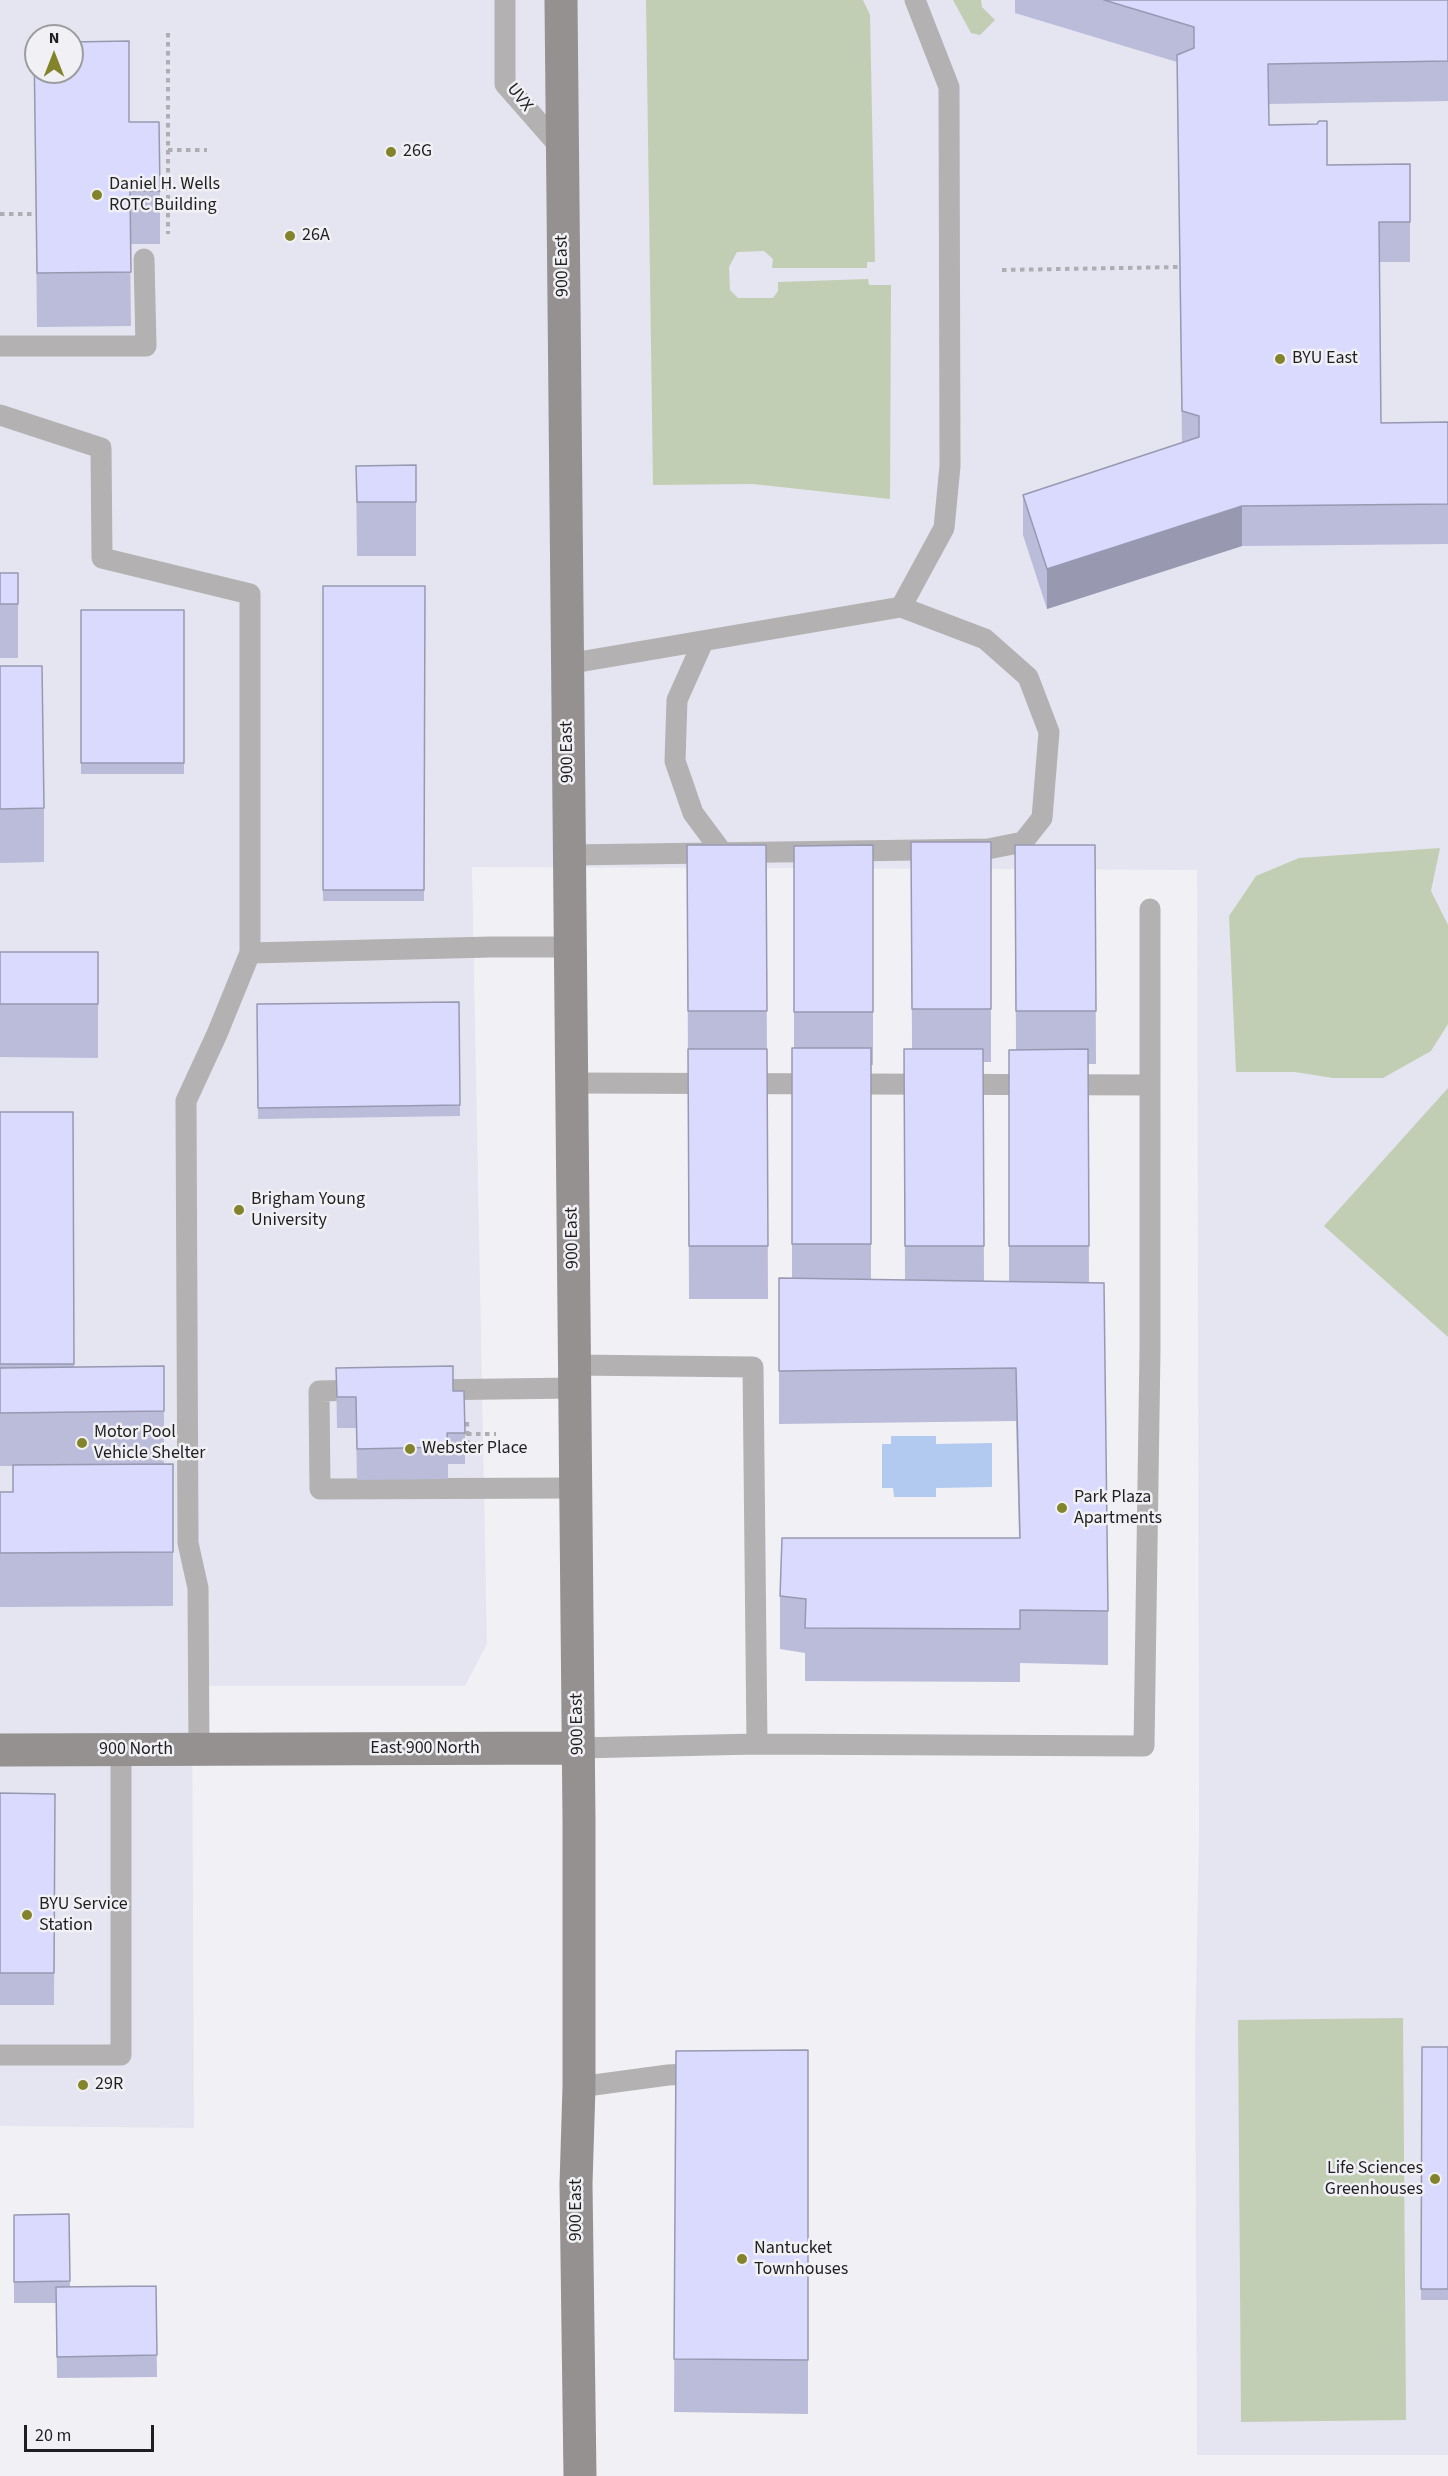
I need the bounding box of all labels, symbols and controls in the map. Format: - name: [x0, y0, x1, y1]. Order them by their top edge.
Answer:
- north arrow: [24, 24, 84, 84]
- text: N: [49, 27, 59, 49]
- street label: UVX: [501, 80, 537, 116]
- place label: 26G: [403, 141, 432, 163]
- marker: 26G: [384, 145, 398, 159]
- place label: Daniel H. Wells ROTC Building: [109, 174, 220, 216]
- marker: Daniel H. Wells ROTC Building: [90, 188, 104, 202]
- place label: 26A: [302, 225, 330, 247]
- marker: 26A: [283, 229, 297, 243]
- street label: 900 East: [552, 235, 574, 297]
- place label: BYU East: [1292, 348, 1358, 370]
- marker: BYU East: [1273, 352, 1287, 366]
- street label: 900 East: [557, 721, 579, 783]
- place label: Brigham Young University: [251, 1189, 365, 1232]
- marker: Brigham Young University: [232, 1203, 246, 1217]
- street label: 900 East: [562, 1207, 584, 1269]
- place label: Motor Pool Vehicle Shelter: [94, 1422, 205, 1464]
- marker: Motor Pool Vehicle Shelter: [75, 1436, 89, 1450]
- place label: Webster Place: [422, 1438, 527, 1460]
- marker: Webster Place: [403, 1442, 417, 1456]
- place label: Park Plaza Apartments: [1074, 1487, 1162, 1530]
- marker: Park Plaza Apartments: [1055, 1501, 1069, 1515]
- street label: 900 East: [567, 1693, 589, 1755]
- street label: East 900 North: [370, 1738, 480, 1760]
- street label: 900 North: [99, 1739, 173, 1761]
- place label: BYU Service Station: [39, 1894, 128, 1936]
- marker: BYU Service Station: [20, 1908, 34, 1922]
- place label: 29R: [95, 2074, 123, 2096]
- marker: 29R: [76, 2078, 90, 2092]
- place label: Life Sciences Greenhouses: [1325, 2158, 1423, 2200]
- marker: Life Sciences Greenhouses: [1428, 2172, 1442, 2186]
- street label: 900 East: [566, 2179, 588, 2241]
- place label: Nantucket Townhouses: [754, 2238, 848, 2280]
- marker: Nantucket Townhouses: [735, 2252, 749, 2266]
- scale bar: [27, 2413, 158, 2451]
- text: 20 m: [35, 2423, 71, 2448]

